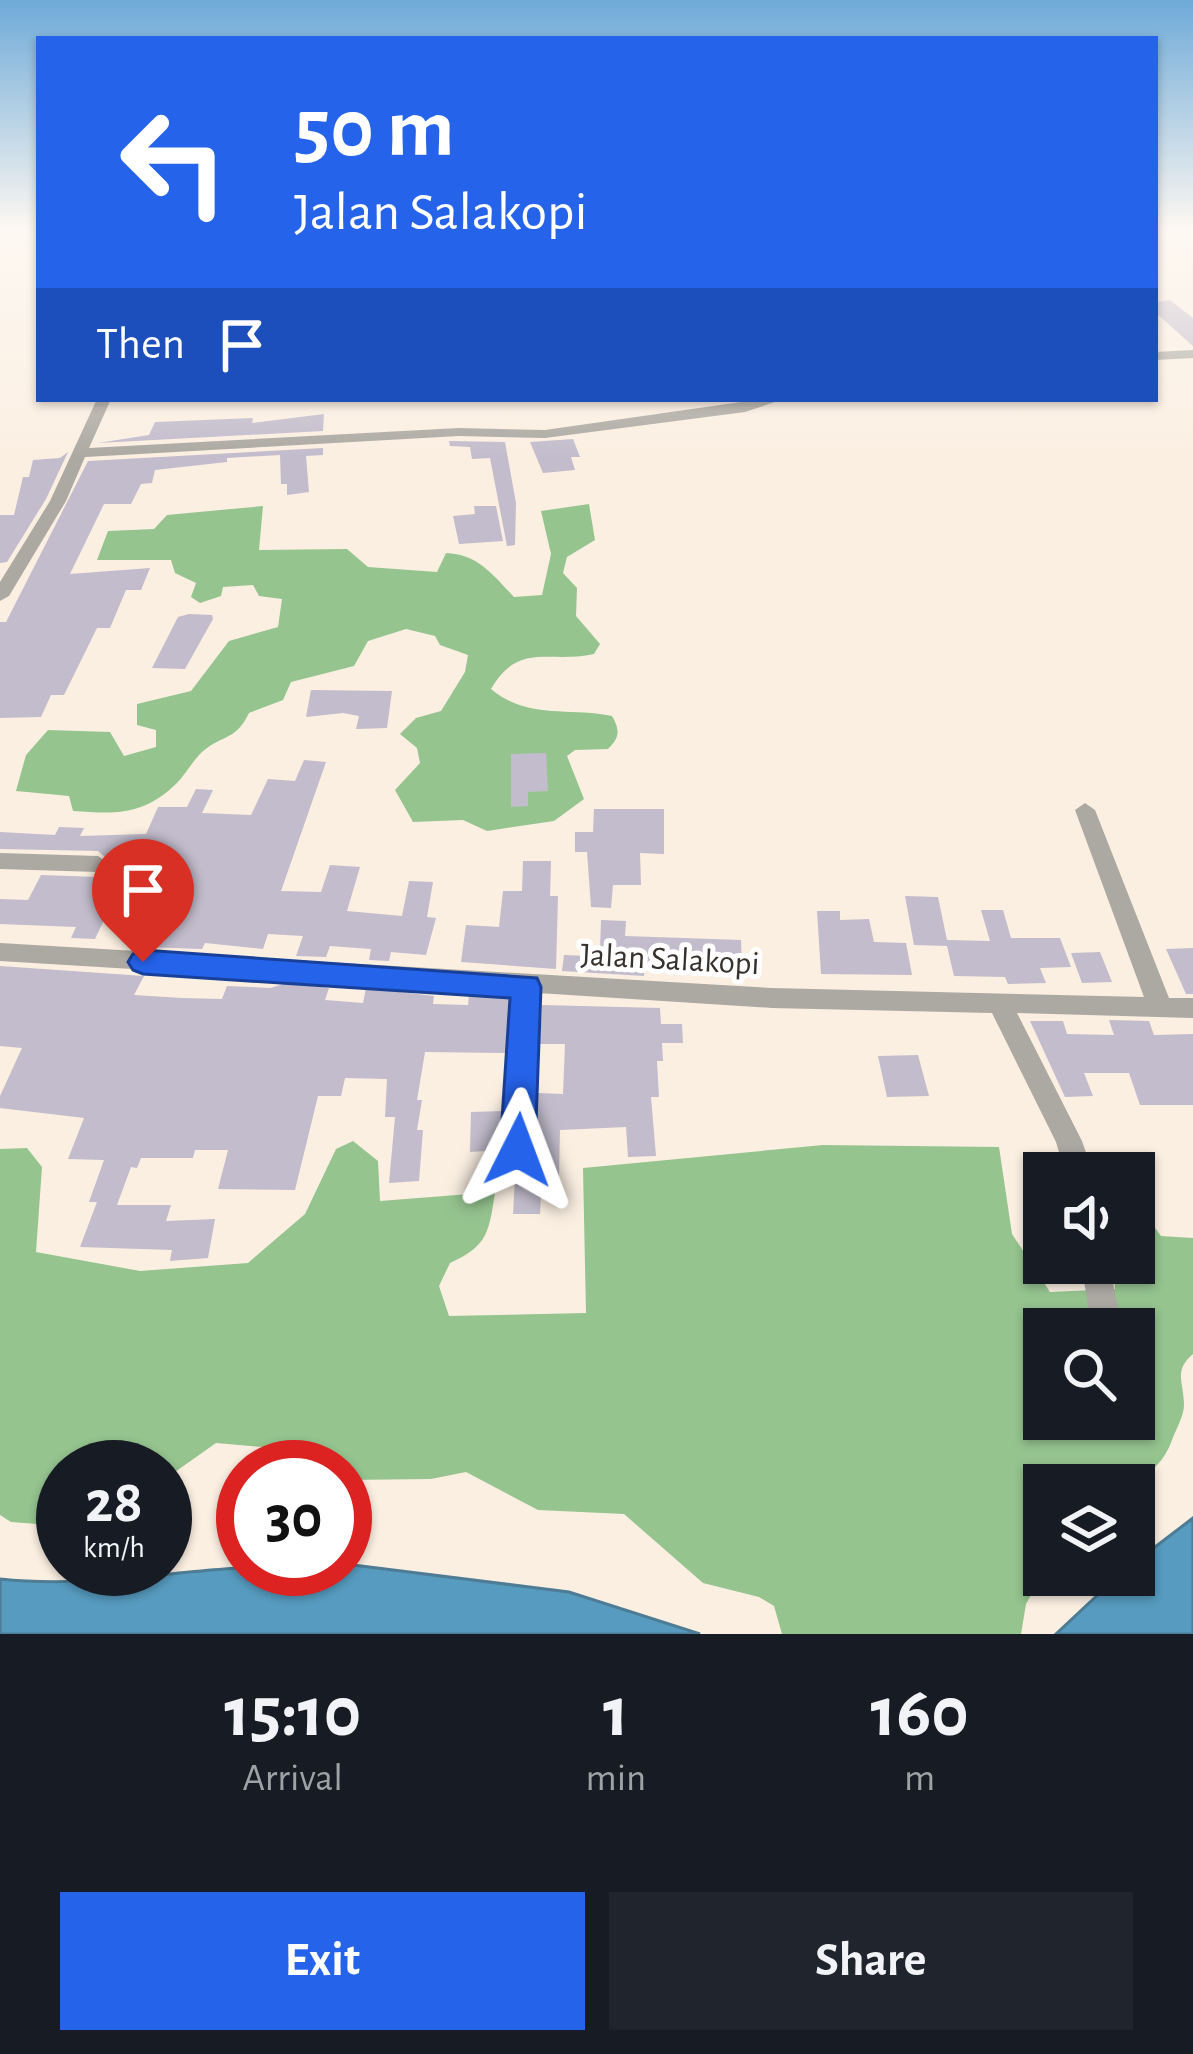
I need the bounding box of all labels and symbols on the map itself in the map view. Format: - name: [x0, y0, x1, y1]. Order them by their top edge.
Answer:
- pin: [92, 839, 194, 962]
- street label: Jalan Salakopi: [580, 939, 760, 981]
- position arrow: [455, 1087, 581, 1213]
- speed limit sign: 30: [216, 1440, 372, 1596]

